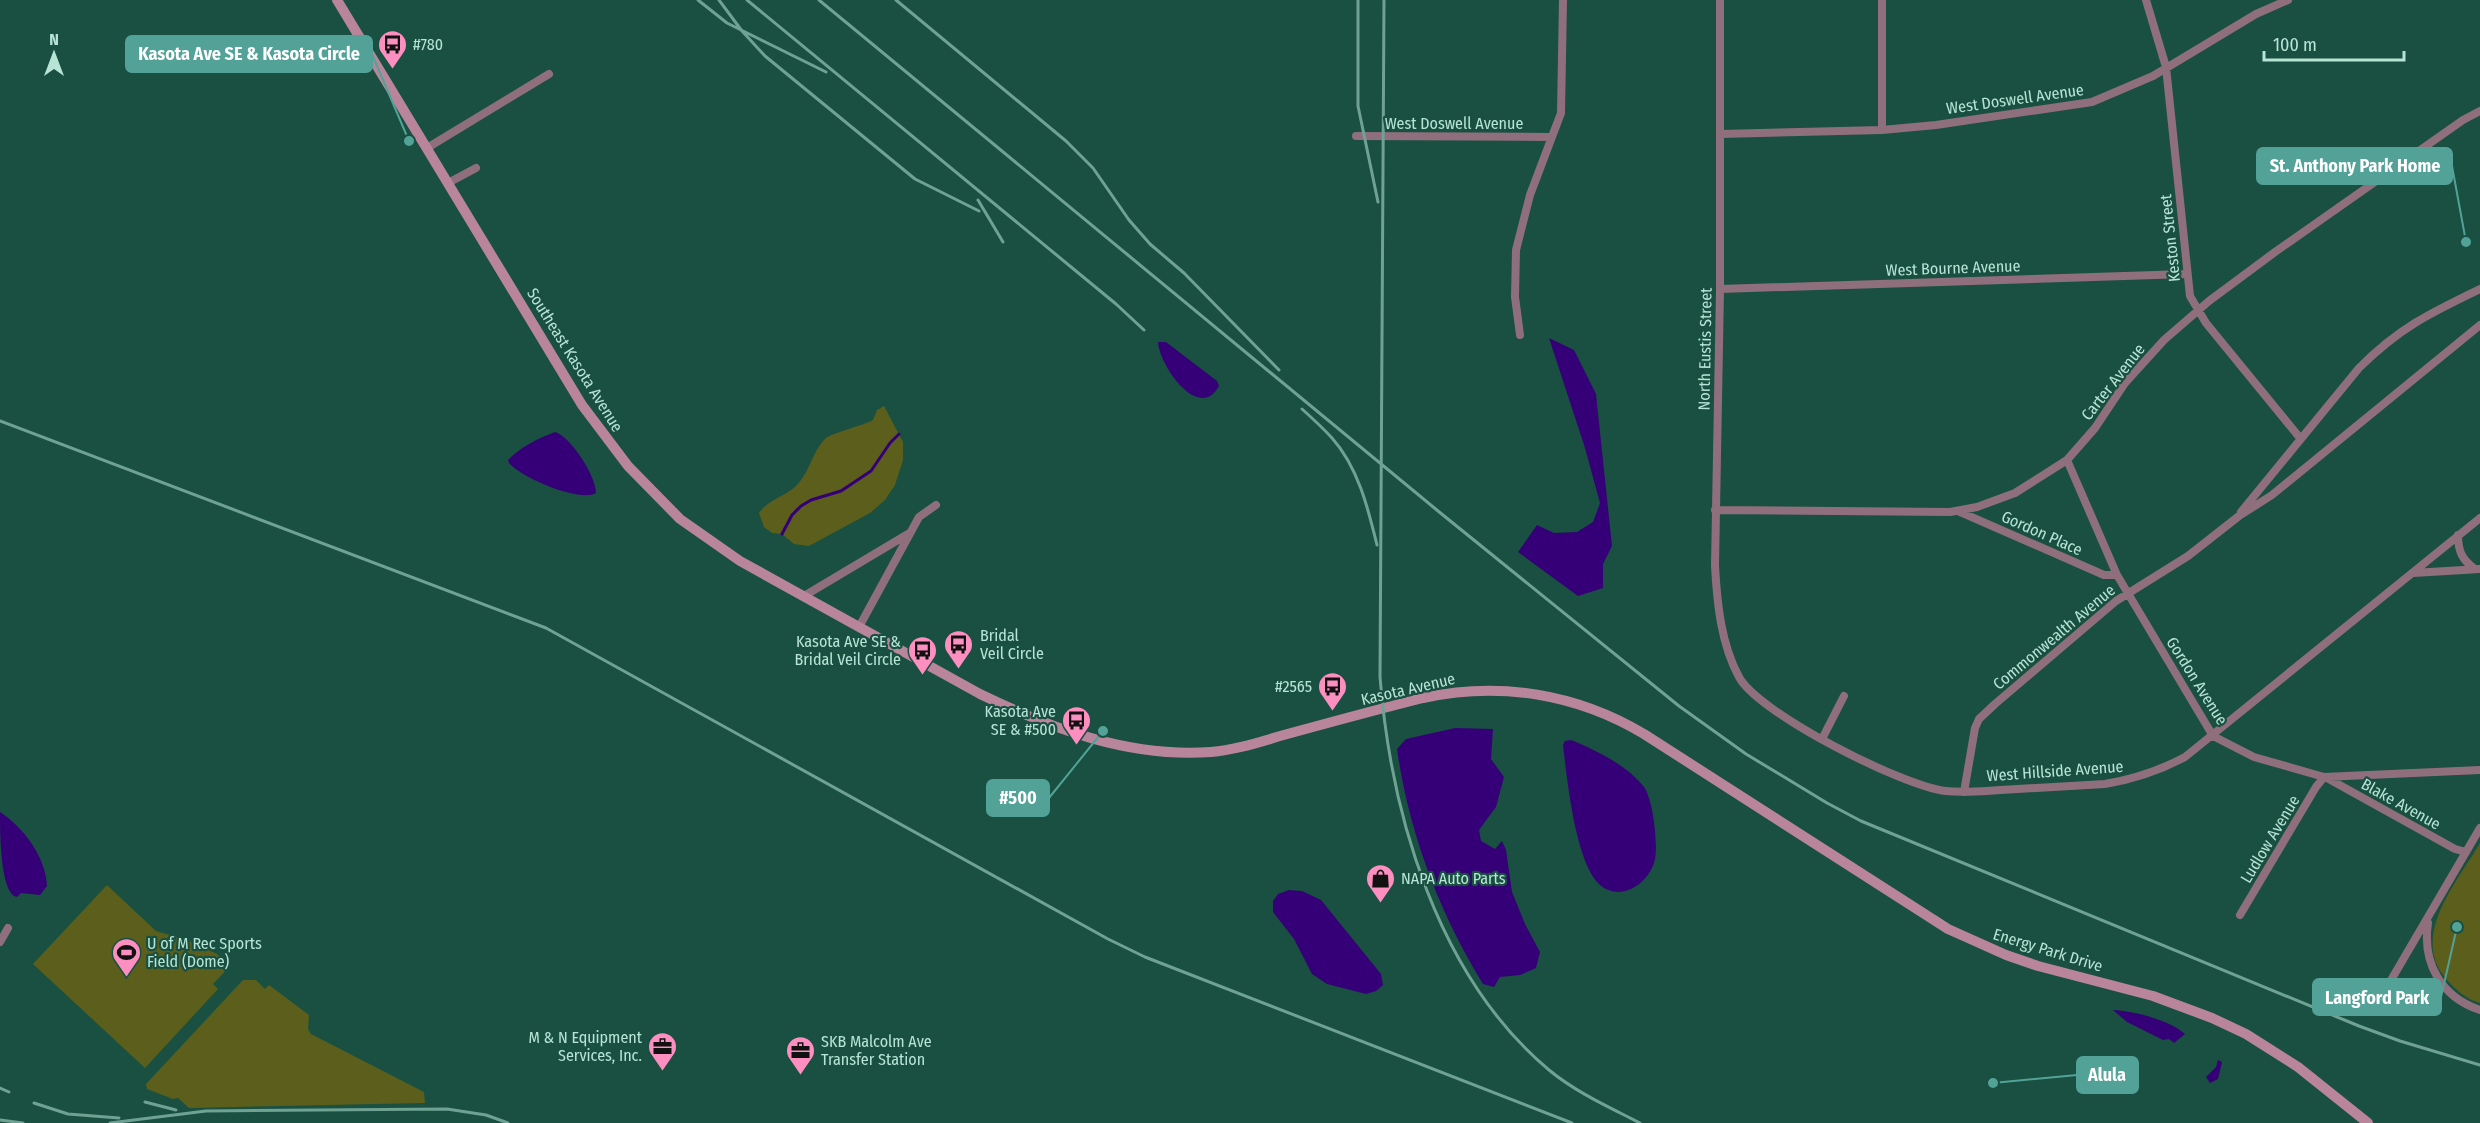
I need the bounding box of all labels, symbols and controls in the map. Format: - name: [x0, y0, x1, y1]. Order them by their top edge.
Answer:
- north arrow: [24, 24, 84, 84]
- scale bar: [2264, 24, 2404, 62]
- bus stop icon: #780: [376, 28, 408, 70]
- text: N: [49, 30, 59, 49]
- text: 100 m: [2273, 34, 2317, 56]
- place label: #780: [413, 35, 443, 54]
- callout: Kasota Ave SE & Kasota Circle: [126, 36, 372, 72]
- text: Kasota Ave SE & Kasota Circle: [138, 43, 360, 65]
- street label: West Doswell Avenue: [1945, 80, 2085, 118]
- street label: West Doswell Avenue: [1385, 114, 1523, 133]
- callout: St. Anthony Park Home: [2257, 148, 2452, 184]
- text: St. Anthony Park Home: [2270, 155, 2440, 177]
- street label: Keston Street: [2156, 193, 2184, 283]
- street label: West Bourne Avenue: [1885, 256, 2021, 280]
- street label: Southeast Kasota Avenue: [523, 285, 627, 435]
- street label: North Eustis Street: [1694, 287, 1716, 411]
- street label: Carter Avenue: [2077, 340, 2149, 424]
- street label: Gordon Place: [1999, 507, 2085, 559]
- street label: Commonwealth Avenue: [1989, 580, 2119, 694]
- place label: Bridal Veil Circle: [980, 626, 1044, 663]
- bus stop icon: Bridal Veil Circle: [943, 628, 975, 670]
- place label: Kasota Ave SE & Bridal Veil Circle: [795, 632, 901, 669]
- bus stop icon: Kasota Ave SE & Bridal Veil Circle: [906, 634, 938, 676]
- street label: Gordon Avenue: [2162, 634, 2232, 729]
- street label: Kasota Avenue: [1359, 669, 1457, 709]
- bus stop icon: #2565: [1317, 670, 1349, 712]
- place label: #2565: [1275, 677, 1312, 696]
- place label: Kasota Ave SE & #500: [985, 702, 1056, 739]
- bus stop icon: Kasota Ave SE & #500: [1061, 704, 1093, 746]
- street label: West Hillside Avenue: [1986, 757, 2124, 785]
- street label: Blake Avenue: [2358, 774, 2444, 834]
- callout: #500: [987, 780, 1049, 816]
- text: #500: [999, 787, 1037, 809]
- street label: Ludlow Avenue: [2236, 792, 2304, 886]
- shop icon: NAPA Auto Parts: [1364, 862, 1396, 904]
- place label: NAPA Auto Parts: [1401, 869, 1506, 888]
- street label: Energy Park Drive: [1991, 924, 2105, 976]
- place label: U of M Rec Sports Field (Dome): [147, 934, 262, 971]
- sports icon: U of M Rec Sports Field (Dome): [110, 936, 142, 978]
- callout: Langford Park: [2313, 979, 2441, 1015]
- text: Langford Park: [2325, 987, 2430, 1009]
- place label: M & N Equipment Services, Inc.: [528, 1028, 643, 1065]
- office icon: M & N Equipment Services, Inc.: [647, 1030, 679, 1072]
- place label: SKB Malcolm Ave Transfer Station: [821, 1032, 932, 1069]
- office icon: SKB Malcolm Ave Transfer Station: [784, 1034, 816, 1076]
- callout: Alula: [2077, 1057, 2138, 1093]
- text: Alula: [2087, 1064, 2126, 1086]

